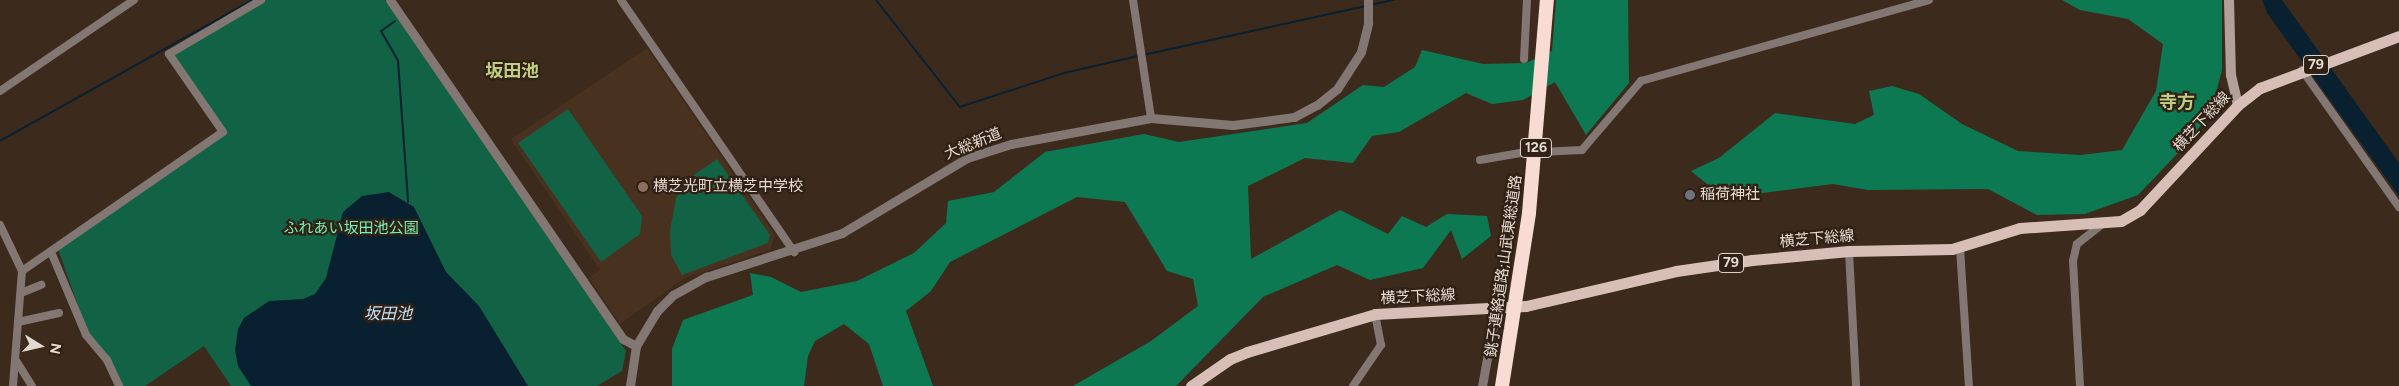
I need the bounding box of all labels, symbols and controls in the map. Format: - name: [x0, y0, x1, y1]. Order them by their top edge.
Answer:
- road number: 79: [2302, 54, 2330, 76]
- district label: 坂田池: [485, 60, 539, 82]
- street label: 横芝下総線: [2170, 88, 2234, 156]
- district label: 寺方: [2159, 91, 2195, 113]
- street label: 大総新道: [942, 124, 1004, 164]
- road number: 126: [1520, 136, 1552, 160]
- street label: 銚子連絡道路;山武東総道路: [1482, 174, 1526, 358]
- place label: 横芝光町立横芝中学校: [653, 178, 803, 196]
- marker: 横芝光町立横芝中学校: [637, 181, 649, 193]
- place label: 稲荷神社: [1700, 186, 1760, 204]
- marker: 稲荷神社: [1684, 189, 1696, 201]
- park label: ふれあい坂田池公園: [284, 220, 418, 238]
- street label: 横芝下総線: [1779, 227, 1855, 251]
- road number: 79: [1717, 252, 1745, 274]
- street label: 横芝下総線: [1380, 286, 1456, 308]
- water label: 坂田池: [364, 304, 412, 324]
- north arrow: [15, 321, 65, 371]
- text: N: [46, 342, 65, 355]

